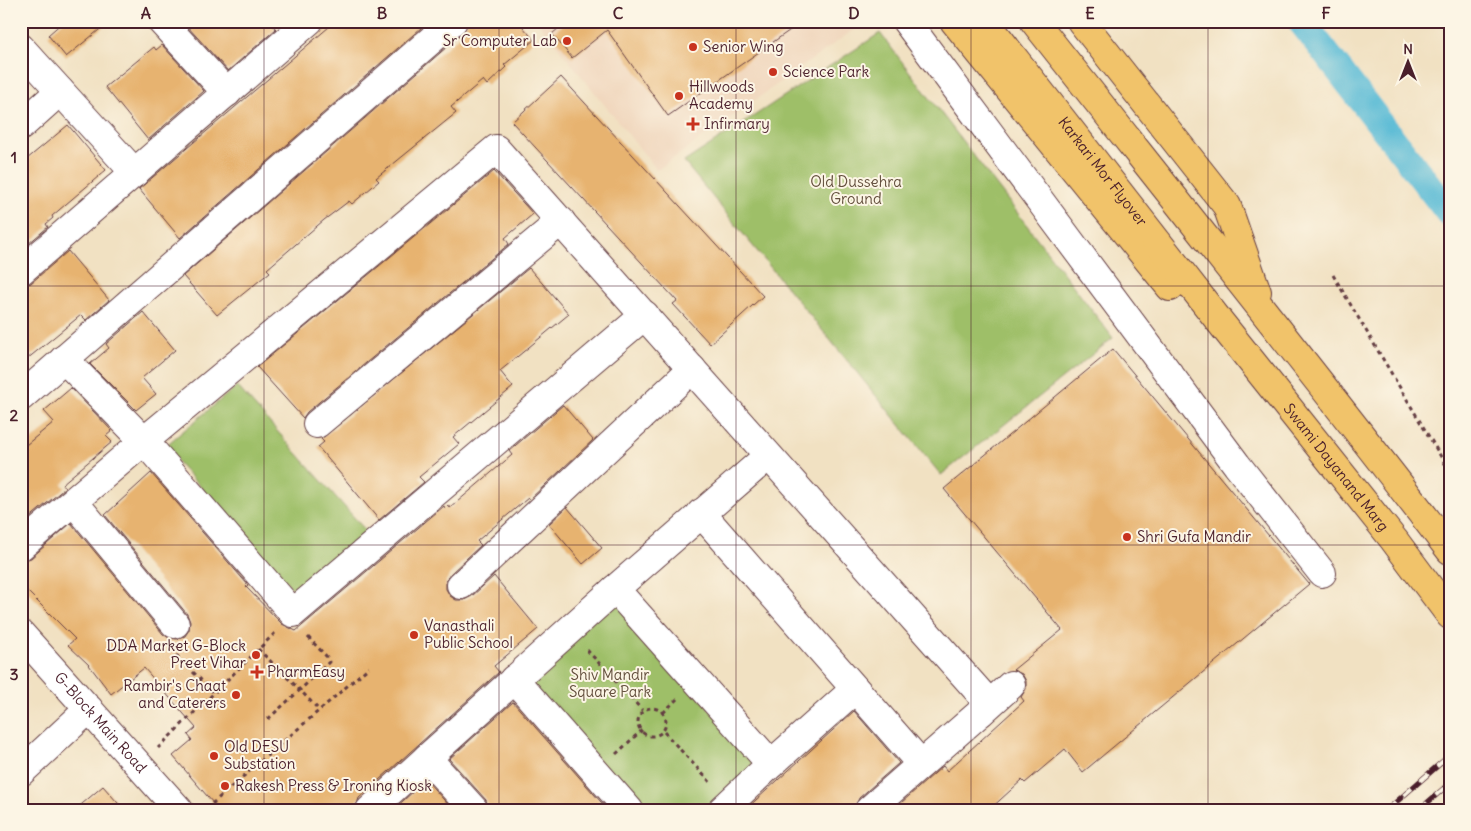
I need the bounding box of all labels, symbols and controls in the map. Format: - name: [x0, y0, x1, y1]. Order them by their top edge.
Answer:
- text: A: [141, 3, 151, 23]
- text: B: [377, 3, 388, 23]
- text: C: [613, 3, 624, 23]
- text: D: [848, 3, 860, 23]
- text: E: [1085, 3, 1095, 23]
- text: F: [1321, 3, 1331, 23]
- place label: Sr Computer Lab: [443, 31, 557, 50]
- marker: Sr Computer Lab: [561, 35, 573, 47]
- place label: Senior Wing: [703, 37, 784, 56]
- north arrow: [1384, 38, 1434, 88]
- text: N: [1403, 40, 1413, 58]
- marker: Senior Wing: [687, 41, 699, 53]
- place label: Science Park: [783, 62, 869, 81]
- marker: Science Park: [767, 66, 779, 78]
- place label: Hillwoods Academy: [689, 77, 754, 113]
- marker: Hillwoods Academy: [673, 90, 685, 102]
- street label: Karkari Mor Flyover: [1054, 113, 1152, 230]
- place label: Infirmary: [704, 114, 770, 133]
- marker: Infirmary: [686, 117, 700, 131]
- text: 1: [11, 147, 17, 167]
- park label: Old Dussehra Ground: [810, 172, 902, 208]
- street label: Swami Dayanand Marg: [1280, 399, 1393, 535]
- text: 2: [10, 405, 19, 425]
- place label: Shri Gufa Mandir: [1137, 527, 1251, 546]
- marker: Shri Gufa Mandir: [1121, 531, 1133, 543]
- place label: Vanasthali Public School: [424, 616, 513, 652]
- marker: Vanasthali Public School: [408, 629, 420, 641]
- place label: DDA Market G-Block Preet Vihar: [106, 636, 246, 672]
- marker: DDA Market G-Block Preet Vihar: [250, 649, 262, 661]
- place label: PharmEasy: [267, 662, 345, 681]
- text: 3: [9, 664, 19, 684]
- park label: Shiv Mandir Square Park: [569, 665, 651, 701]
- marker: PharmEasy: [251, 666, 263, 678]
- street label: G-Block Main Road: [51, 668, 151, 777]
- place label: Rambir's Chaat and Caterers: [123, 676, 226, 712]
- marker: Rambir's Chaat and Caterers: [230, 689, 242, 701]
- place label: Old DESU Substation: [224, 737, 296, 773]
- marker: Old DESU Substation: [208, 750, 220, 762]
- place label: Rakesh Press & Ironing Kiosk: [235, 776, 432, 795]
- marker: Rakesh Press & Ironing Kiosk: [219, 780, 231, 792]

